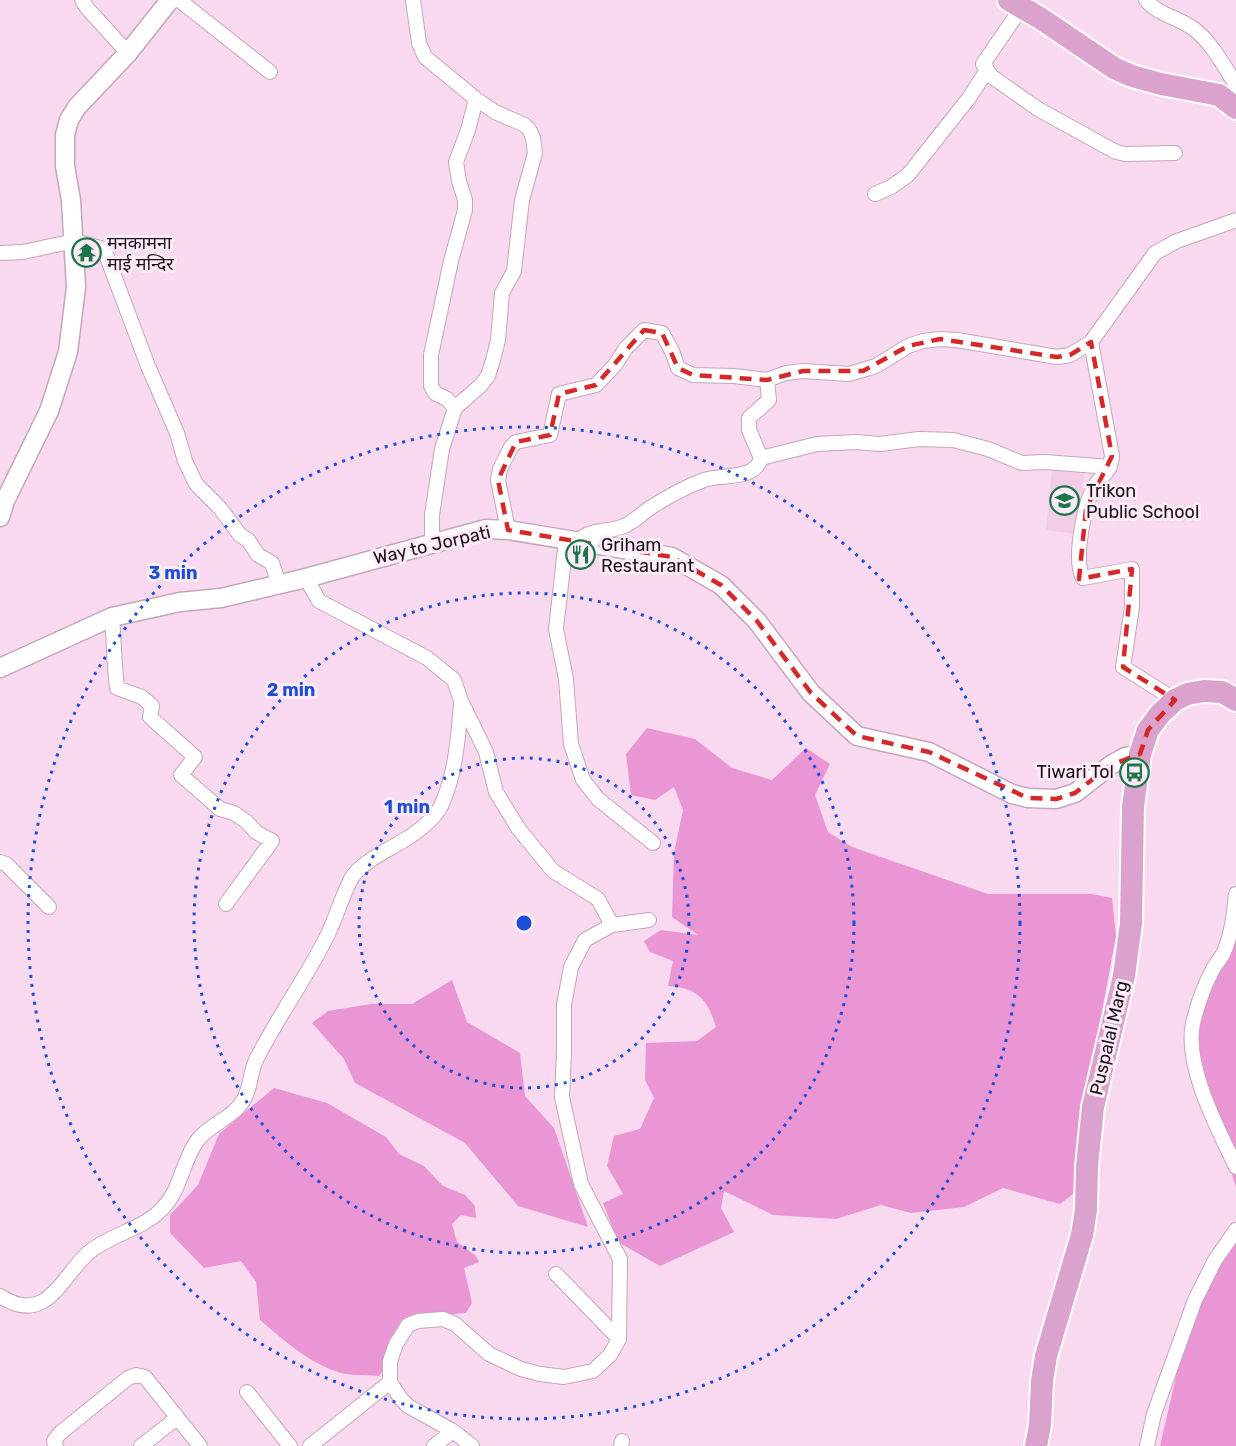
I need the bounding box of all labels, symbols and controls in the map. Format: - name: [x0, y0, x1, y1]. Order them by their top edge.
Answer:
- place label: मनकामना माई मन्दिर: [107, 232, 174, 275]
- temple icon: मनकामना माई मन्दिर: [70, 237, 102, 269]
- place label: Trikon Public School: [1086, 480, 1199, 523]
- school or university icon: Trikon Public School: [1049, 485, 1081, 517]
- street label: Way to Jorpati: [371, 521, 493, 569]
- place label: Griham Restaurant: [601, 534, 694, 577]
- restaurant icon: Griham Restaurant: [564, 539, 596, 571]
- text: 3 min: [149, 562, 197, 584]
- text: 2 min: [267, 679, 315, 701]
- bus stop icon: Tiwari Tol: [1119, 756, 1151, 788]
- place label: Tiwari Tol: [1037, 761, 1114, 783]
- text: 1 min: [384, 796, 430, 818]
- centre of rings: [514, 913, 534, 933]
- street label: Puspalal Marg: [1085, 979, 1133, 1097]

